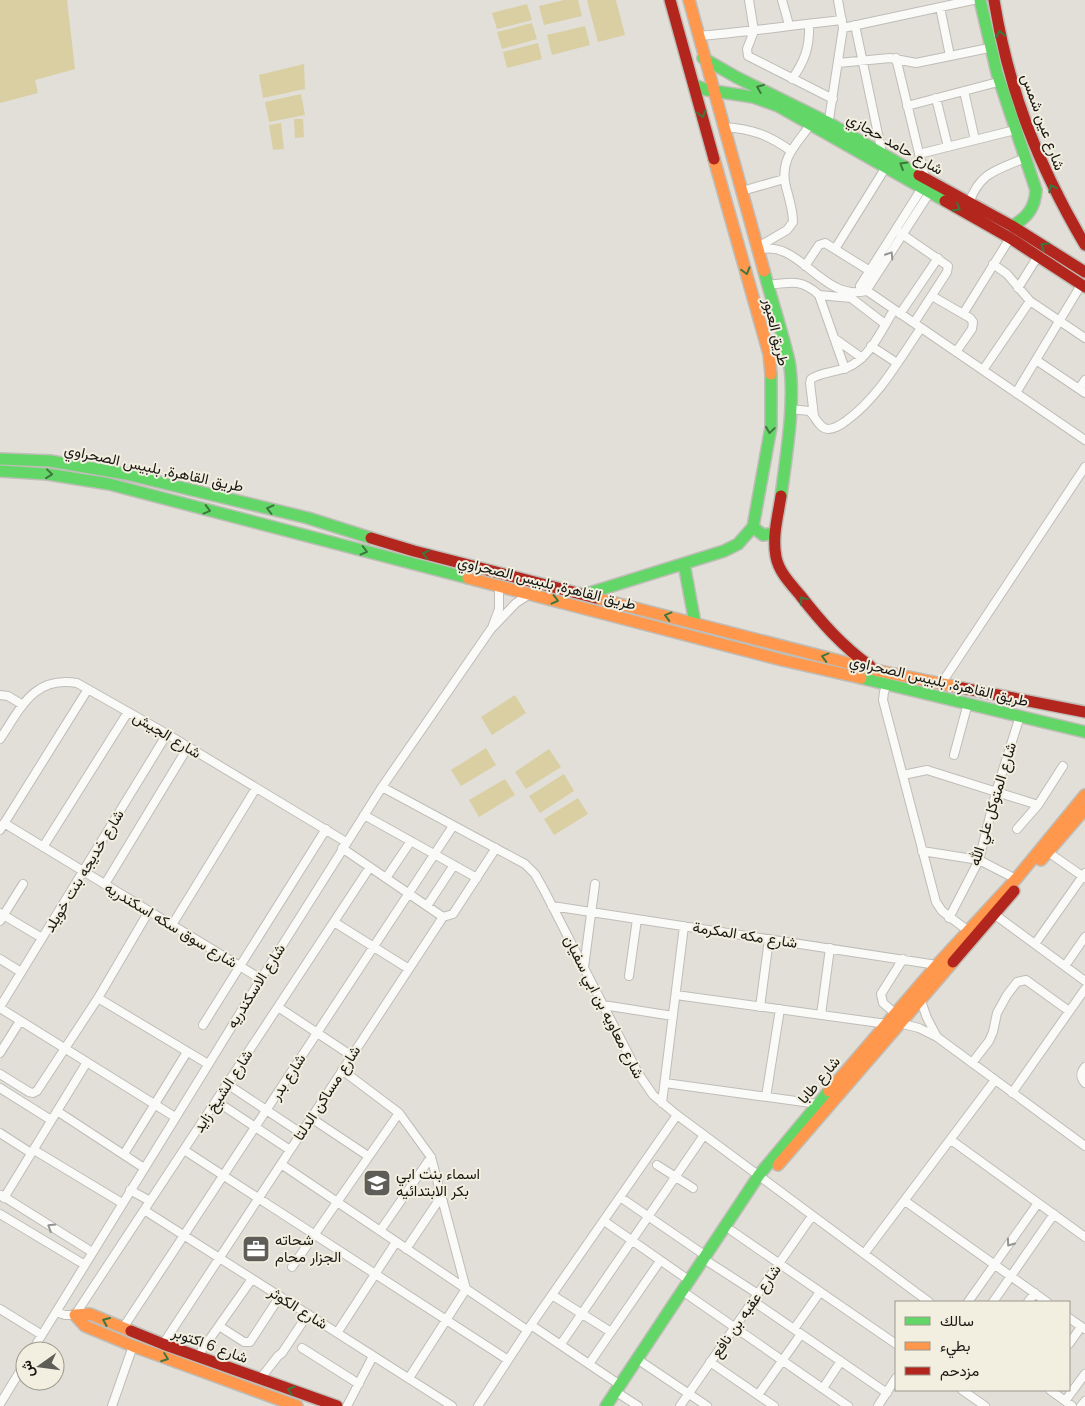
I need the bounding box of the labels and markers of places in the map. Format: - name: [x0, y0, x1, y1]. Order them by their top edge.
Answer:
- place label: اسماء بنت ابي بكر الابتدائيه: [396, 1164, 480, 1201]
- school or university icon: اسماء بنت ابي بكر الابتدائيه: [362, 1168, 392, 1198]
- place label: شحاته الجزار محام: [275, 1230, 341, 1267]
- office icon: شحاته الجزار محام: [241, 1234, 271, 1264]

